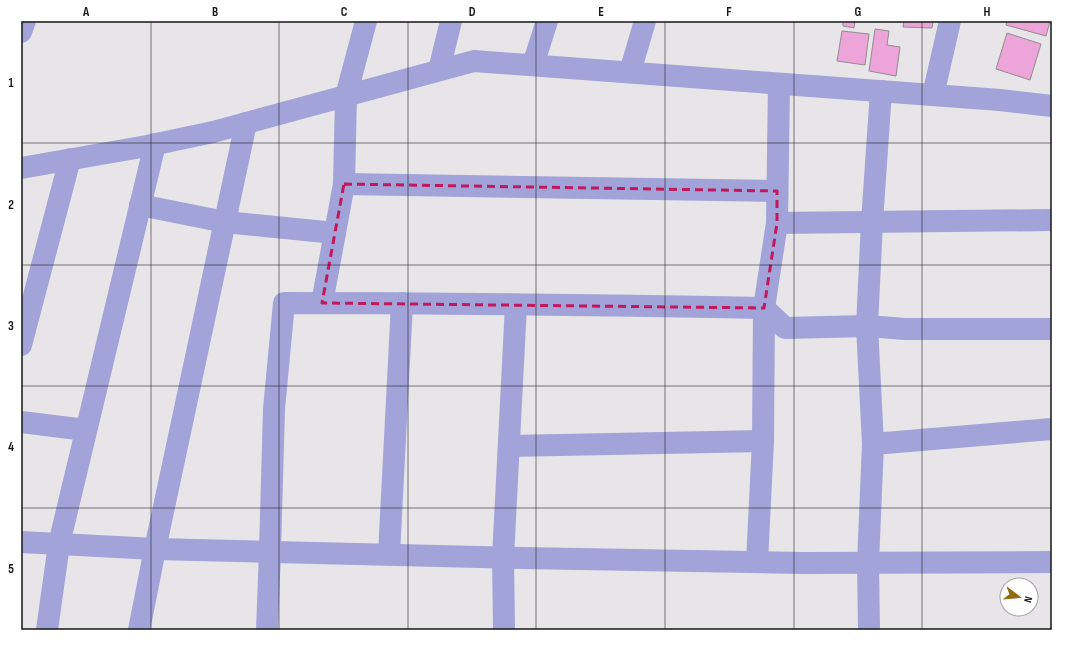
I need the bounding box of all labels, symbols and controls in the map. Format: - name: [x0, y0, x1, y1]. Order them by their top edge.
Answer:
- text: A: [82, 4, 90, 20]
- text: B: [212, 4, 218, 20]
- text: C: [341, 4, 348, 20]
- text: D: [469, 4, 476, 20]
- text: E: [598, 4, 604, 20]
- text: F: [726, 4, 732, 20]
- text: G: [855, 4, 862, 20]
- text: H: [984, 4, 991, 20]
- text: 1: [8, 75, 14, 91]
- text: 2: [8, 197, 14, 213]
- text: 3: [8, 318, 14, 334]
- text: 4: [8, 439, 14, 455]
- text: 5: [8, 561, 14, 577]
- north arrow: [999, 577, 1039, 617]
- text: N: [1021, 595, 1035, 604]

